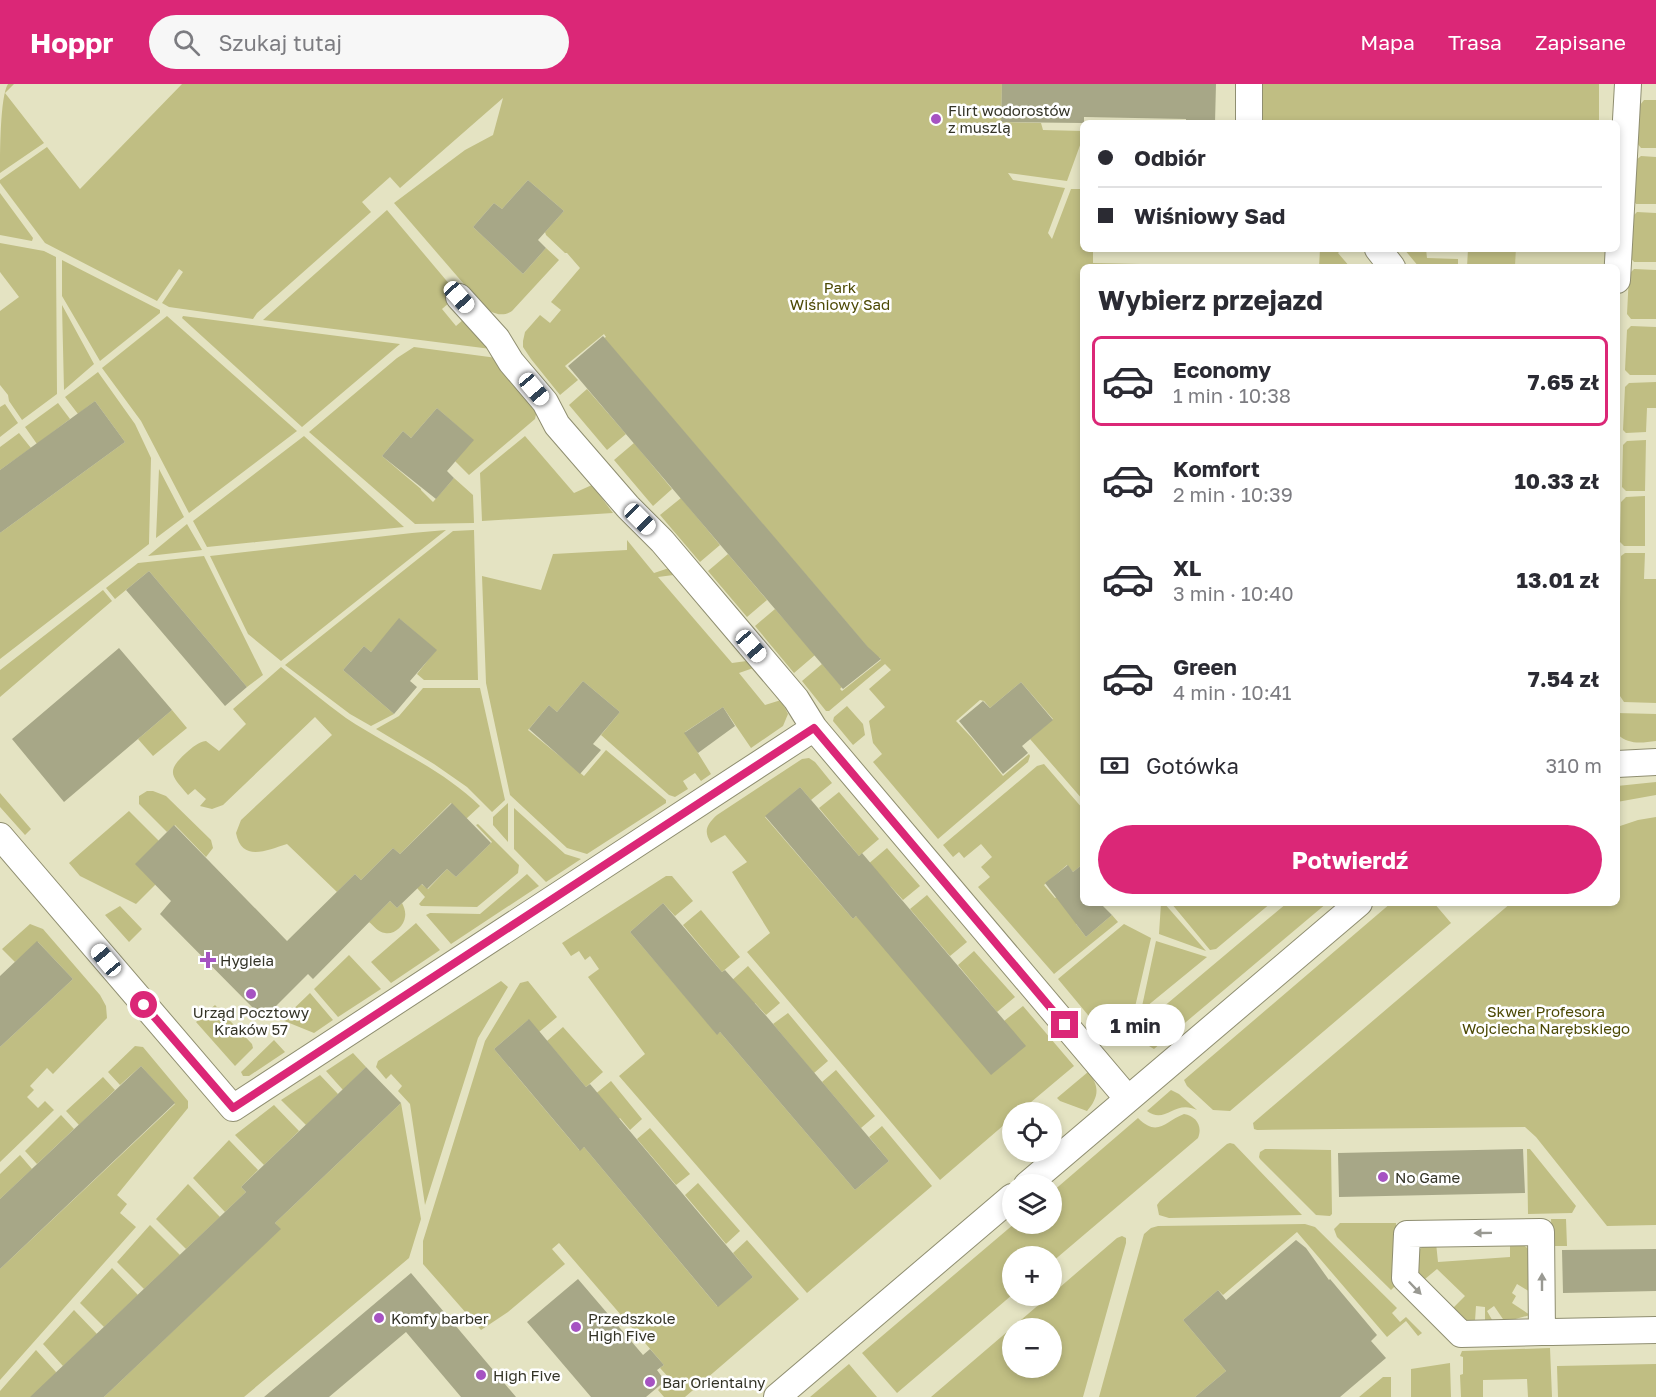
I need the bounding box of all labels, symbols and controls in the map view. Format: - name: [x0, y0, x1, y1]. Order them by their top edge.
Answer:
- search box: [149, 15, 569, 69]
- text: Hoppr: [30, 26, 113, 59]
- icon: search: [170, 26, 203, 59]
- text: Szukaj tutaj: [218, 29, 342, 56]
- text: Mapa: [1360, 29, 1415, 55]
- text: Trasa: [1448, 29, 1502, 55]
- text: Zapisane: [1535, 29, 1626, 55]
- place label: Flirt wodorostów z muszlą: [948, 101, 1071, 136]
- marker: Flirt wodorostów z muszlą: [929, 112, 943, 126]
- text: Odbiór: [1134, 144, 1206, 171]
- text: Wiśniowy Sad: [1134, 202, 1285, 229]
- car: [440, 278, 478, 316]
- park label: Park Wiśniowy Sad: [790, 278, 890, 313]
- text: Wybierz przejazd: [1098, 284, 1323, 316]
- icon: car: [1101, 354, 1155, 408]
- text: Economy: [1173, 356, 1271, 383]
- text: 7.65 zł: [1528, 368, 1599, 395]
- car: [516, 369, 552, 409]
- text: 1 min · 10:38: [1173, 383, 1291, 407]
- icon: car: [1101, 453, 1155, 507]
- text: Komfort: [1173, 455, 1260, 482]
- text: 10.33 zł: [1515, 467, 1599, 494]
- text: 2 min · 10:39: [1173, 482, 1293, 506]
- car: [621, 500, 659, 538]
- icon: car: [1101, 552, 1155, 606]
- text: XL: [1173, 554, 1201, 581]
- text: 13.01 zł: [1517, 566, 1599, 593]
- text: 3 min · 10:40: [1173, 581, 1294, 605]
- car: [732, 627, 770, 665]
- icon: car: [1101, 651, 1155, 705]
- text: Green: [1173, 653, 1237, 680]
- text: 7.54 zł: [1528, 665, 1599, 692]
- text: 4 min · 10:41: [1173, 680, 1292, 704]
- icon: cash: [1098, 749, 1131, 782]
- text: Gotówka: [1146, 752, 1239, 779]
- text: 310 m: [1546, 753, 1602, 777]
- button: Potwierdź: [1098, 825, 1602, 894]
- car: [88, 940, 124, 980]
- place label: Hygieia: [220, 951, 274, 969]
- marker: Hygieia: [201, 953, 215, 967]
- marker: Urząd Pocztowy Kraków 57: [244, 987, 258, 1001]
- route start: [130, 991, 157, 1018]
- park label: Skwer Profesora Wojciecha Narębskiego: [1462, 1002, 1630, 1037]
- place label: Urząd Pocztowy Kraków 57: [193, 1003, 310, 1038]
- callout: 1 min: [1086, 1004, 1185, 1046]
- route end: [1051, 1011, 1078, 1038]
- text: 1 min: [1110, 1013, 1161, 1037]
- map controls: [1002, 1102, 1062, 1378]
- button: locate: [1002, 1102, 1062, 1162]
- place label: No Game: [1395, 1168, 1460, 1186]
- marker: No Game: [1376, 1170, 1390, 1184]
- button: layers: [1002, 1174, 1062, 1234]
- one-way arrow: [1473, 1228, 1492, 1238]
- button: +: [1002, 1246, 1062, 1306]
- one-way arrow: [1537, 1273, 1547, 1292]
- one-way arrow: [1408, 1281, 1422, 1295]
- place label: Komfy barber: [391, 1309, 489, 1327]
- place label: Przedszkole High Five: [588, 1309, 676, 1344]
- marker: Komfy barber: [372, 1311, 386, 1325]
- button: −: [1002, 1318, 1062, 1378]
- marker: Przedszkole High Five: [569, 1320, 583, 1334]
- place label: High Five: [493, 1366, 561, 1384]
- marker: High Five: [474, 1368, 488, 1382]
- place label: Bar Orientalny: [662, 1373, 766, 1391]
- marker: Bar Orientalny: [643, 1375, 657, 1389]

